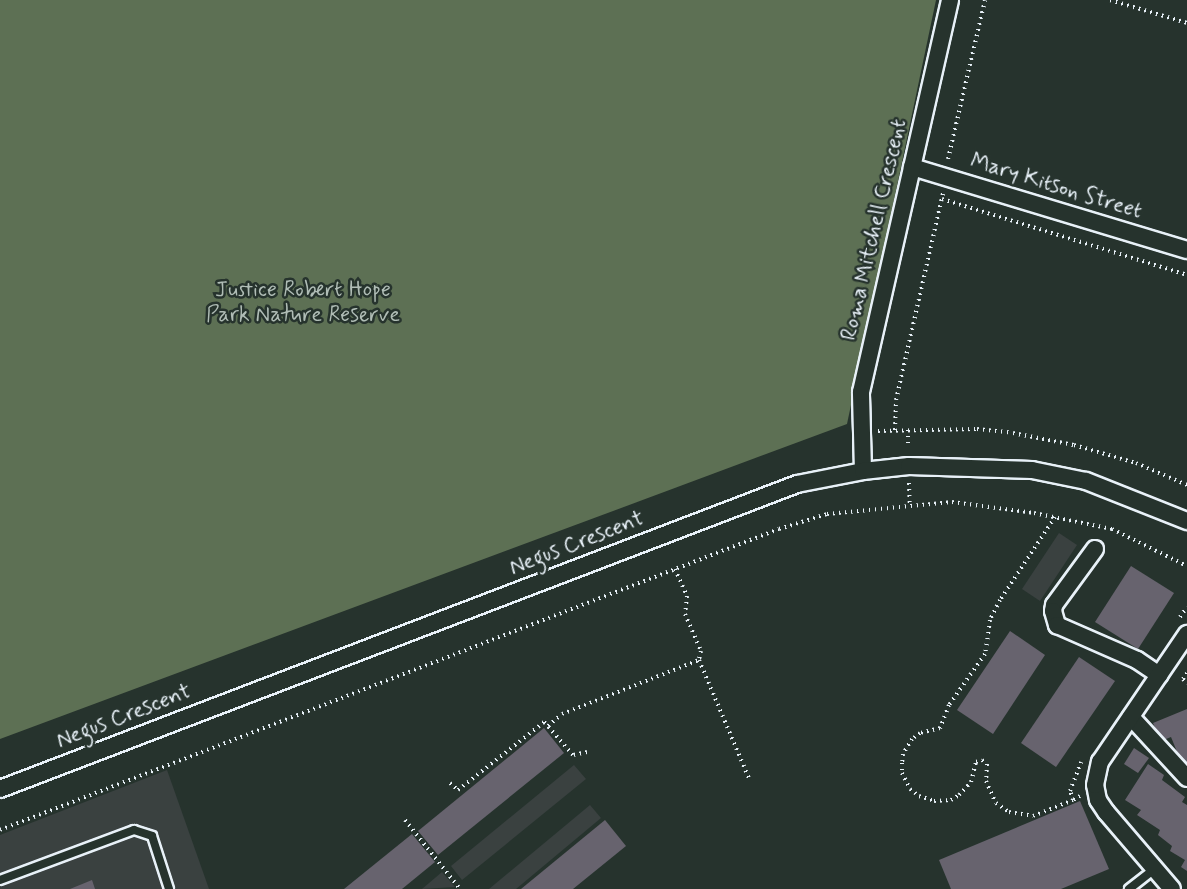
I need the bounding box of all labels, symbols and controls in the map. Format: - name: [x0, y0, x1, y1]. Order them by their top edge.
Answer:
- street label: Roma Mitchell Crescent: [837, 117, 913, 343]
- street label: Mary Kitson Street: [965, 148, 1147, 226]
- park label: Justice Robert Hope Park Nature Reserve: [205, 277, 401, 328]
- street label: Negus Crescent: [506, 506, 648, 582]
- street label: Negus Crescent: [53, 679, 195, 755]

